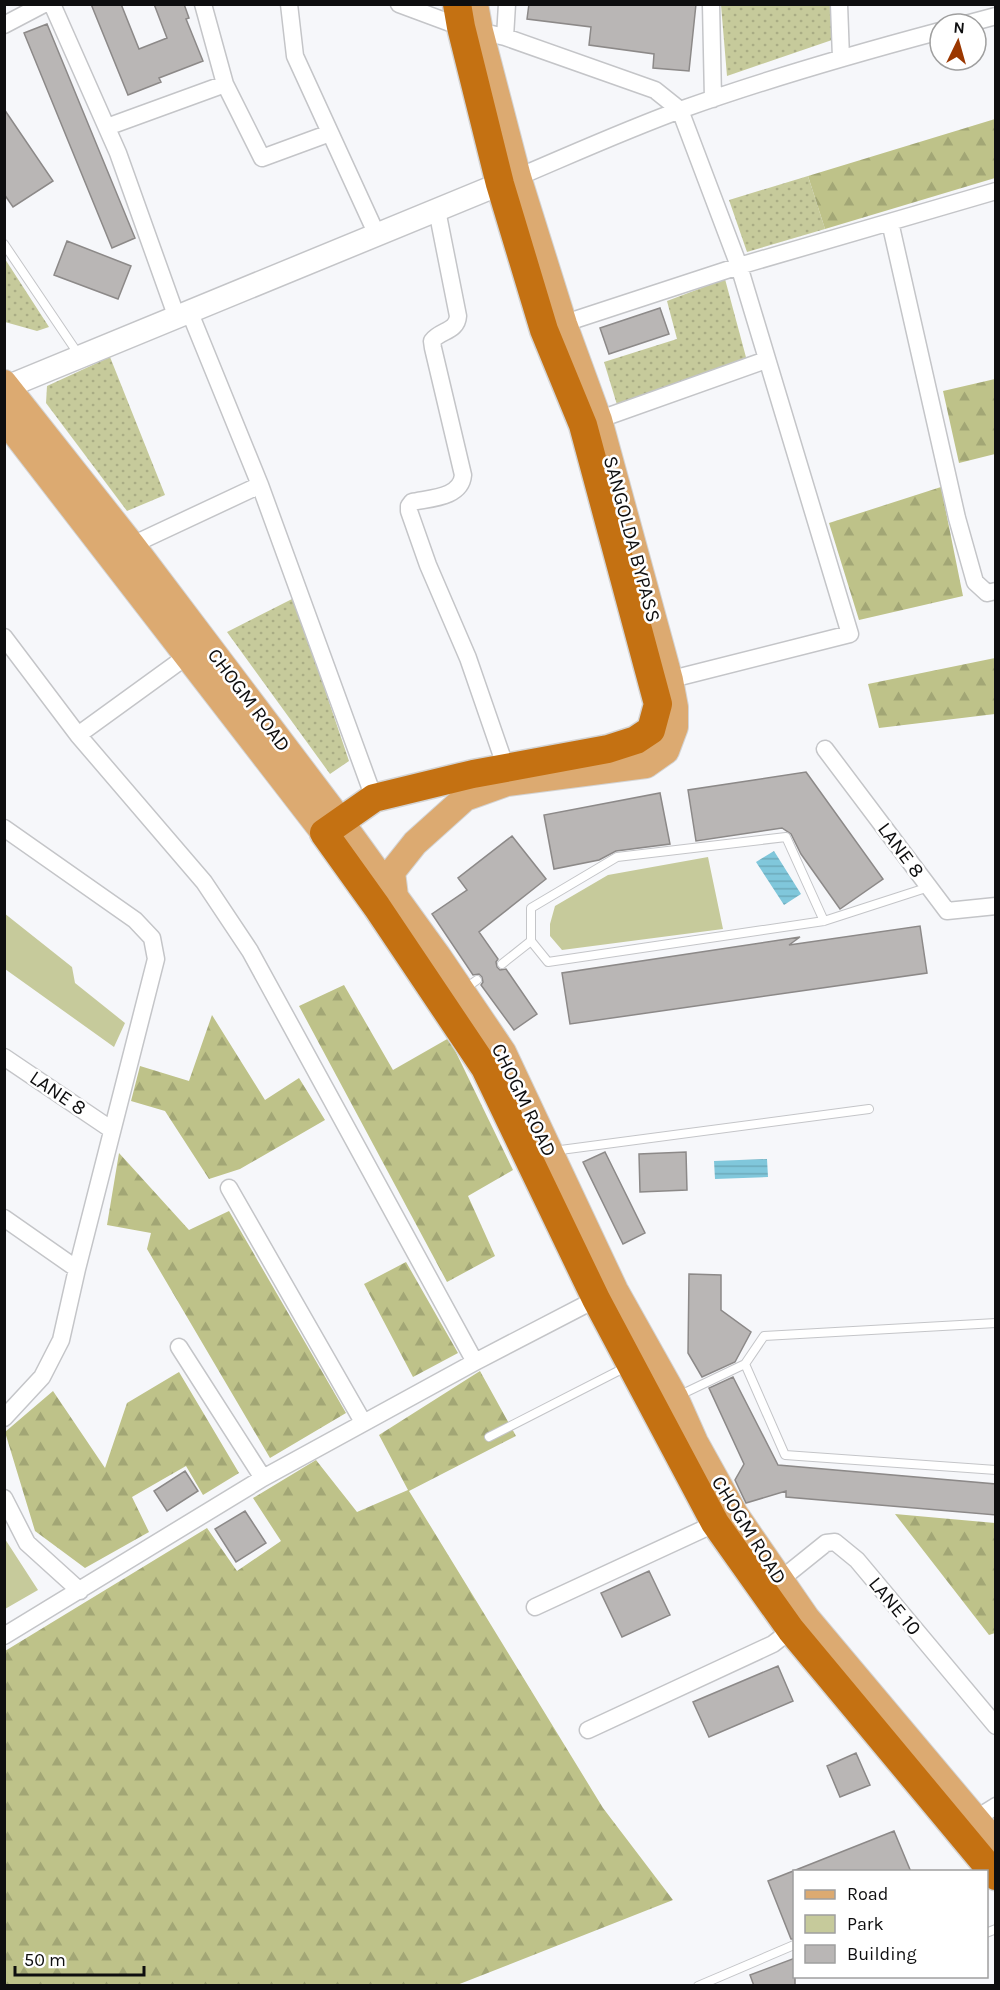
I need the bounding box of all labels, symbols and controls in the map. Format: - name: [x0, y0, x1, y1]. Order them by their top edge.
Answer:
- north arrow: [928, 12, 988, 72]
- text: N: [953, 18, 966, 38]
- street label: SANGOLDA BYPASS: [599, 453, 665, 625]
- street label: CHOGM ROAD: [203, 644, 295, 756]
- street label: LANE 8: [873, 818, 929, 882]
- street label: CHOGM ROAD: [487, 1040, 561, 1160]
- street label: LANE 8: [26, 1066, 90, 1120]
- street label: CHOGM ROAD: [707, 1472, 791, 1588]
- street label: LANE 10: [864, 1572, 926, 1640]
- legend: [793, 1870, 988, 1978]
- text: Road: [847, 1883, 888, 1905]
- text: Park: [847, 1913, 884, 1935]
- scale bar: [15, 1939, 144, 1977]
- text: Building: [847, 1943, 917, 1965]
- text: 50 m: [24, 1949, 66, 1971]

